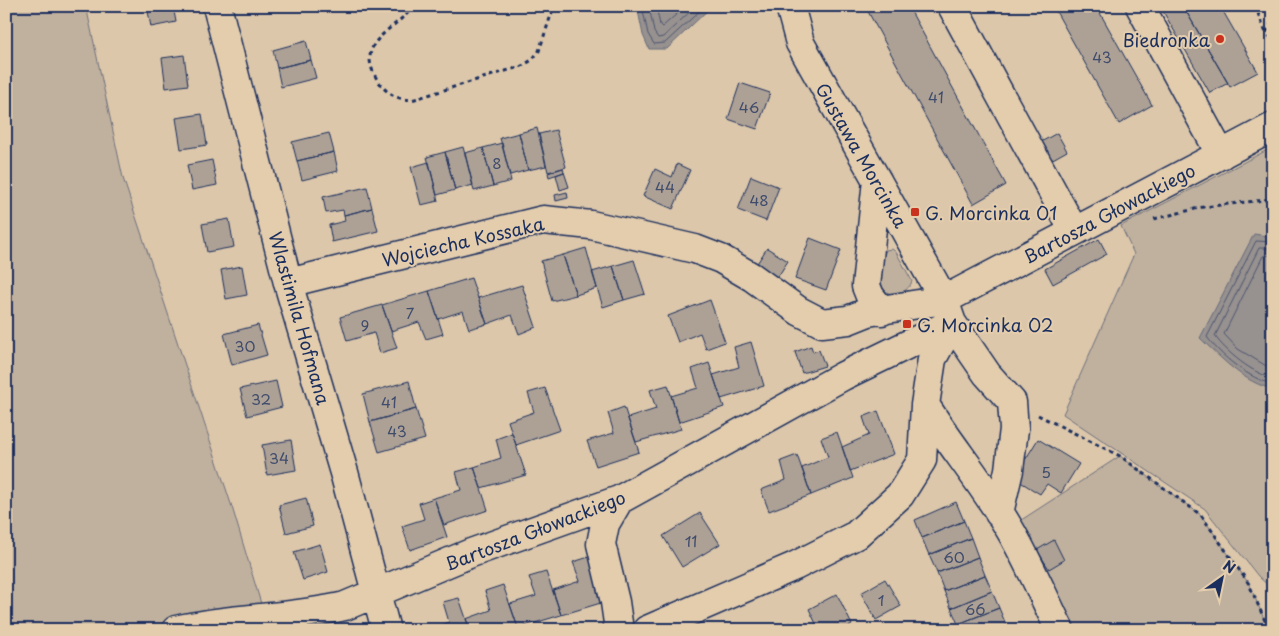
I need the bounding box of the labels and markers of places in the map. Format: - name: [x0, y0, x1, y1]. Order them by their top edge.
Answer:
- place label: Biedronka: [1123, 26, 1211, 53]
- marker: Biedronka: [1214, 33, 1226, 45]
- place label: G. Morcinka 01: [925, 199, 1057, 226]
- marker: G. Morcinka 01: [909, 206, 921, 218]
- place label: G. Morcinka 02: [917, 311, 1053, 338]
- marker: G. Morcinka 02: [901, 318, 913, 330]

